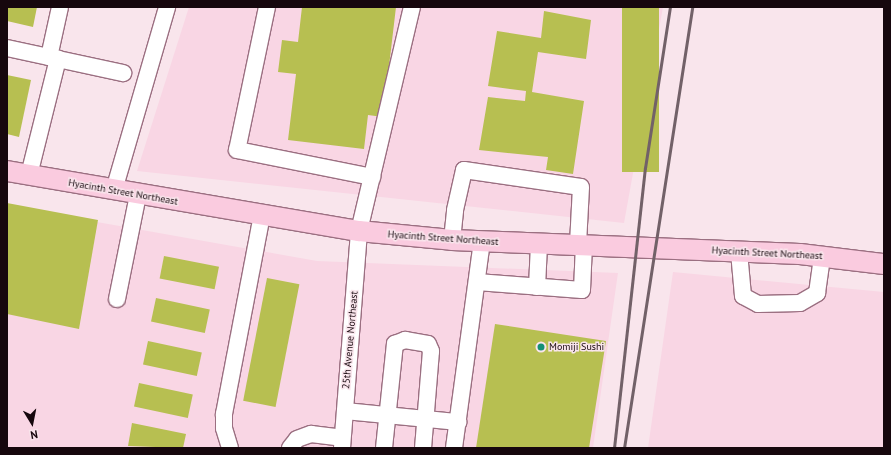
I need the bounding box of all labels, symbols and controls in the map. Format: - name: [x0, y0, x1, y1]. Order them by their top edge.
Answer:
- street label: Hyacinth Street Northeast: [67, 176, 179, 208]
- street label: Hyacinth Street Northeast: [387, 228, 499, 248]
- street label: Hyacinth Street Northeast: [711, 244, 823, 262]
- street label: 25th Avenue Northeast: [340, 290, 360, 390]
- place label: Momiji Sushi: [549, 341, 604, 353]
- marker: Momiji Sushi: [536, 342, 546, 352]
- north arrow: [12, 403, 52, 443]
- text: N: [29, 427, 39, 442]

